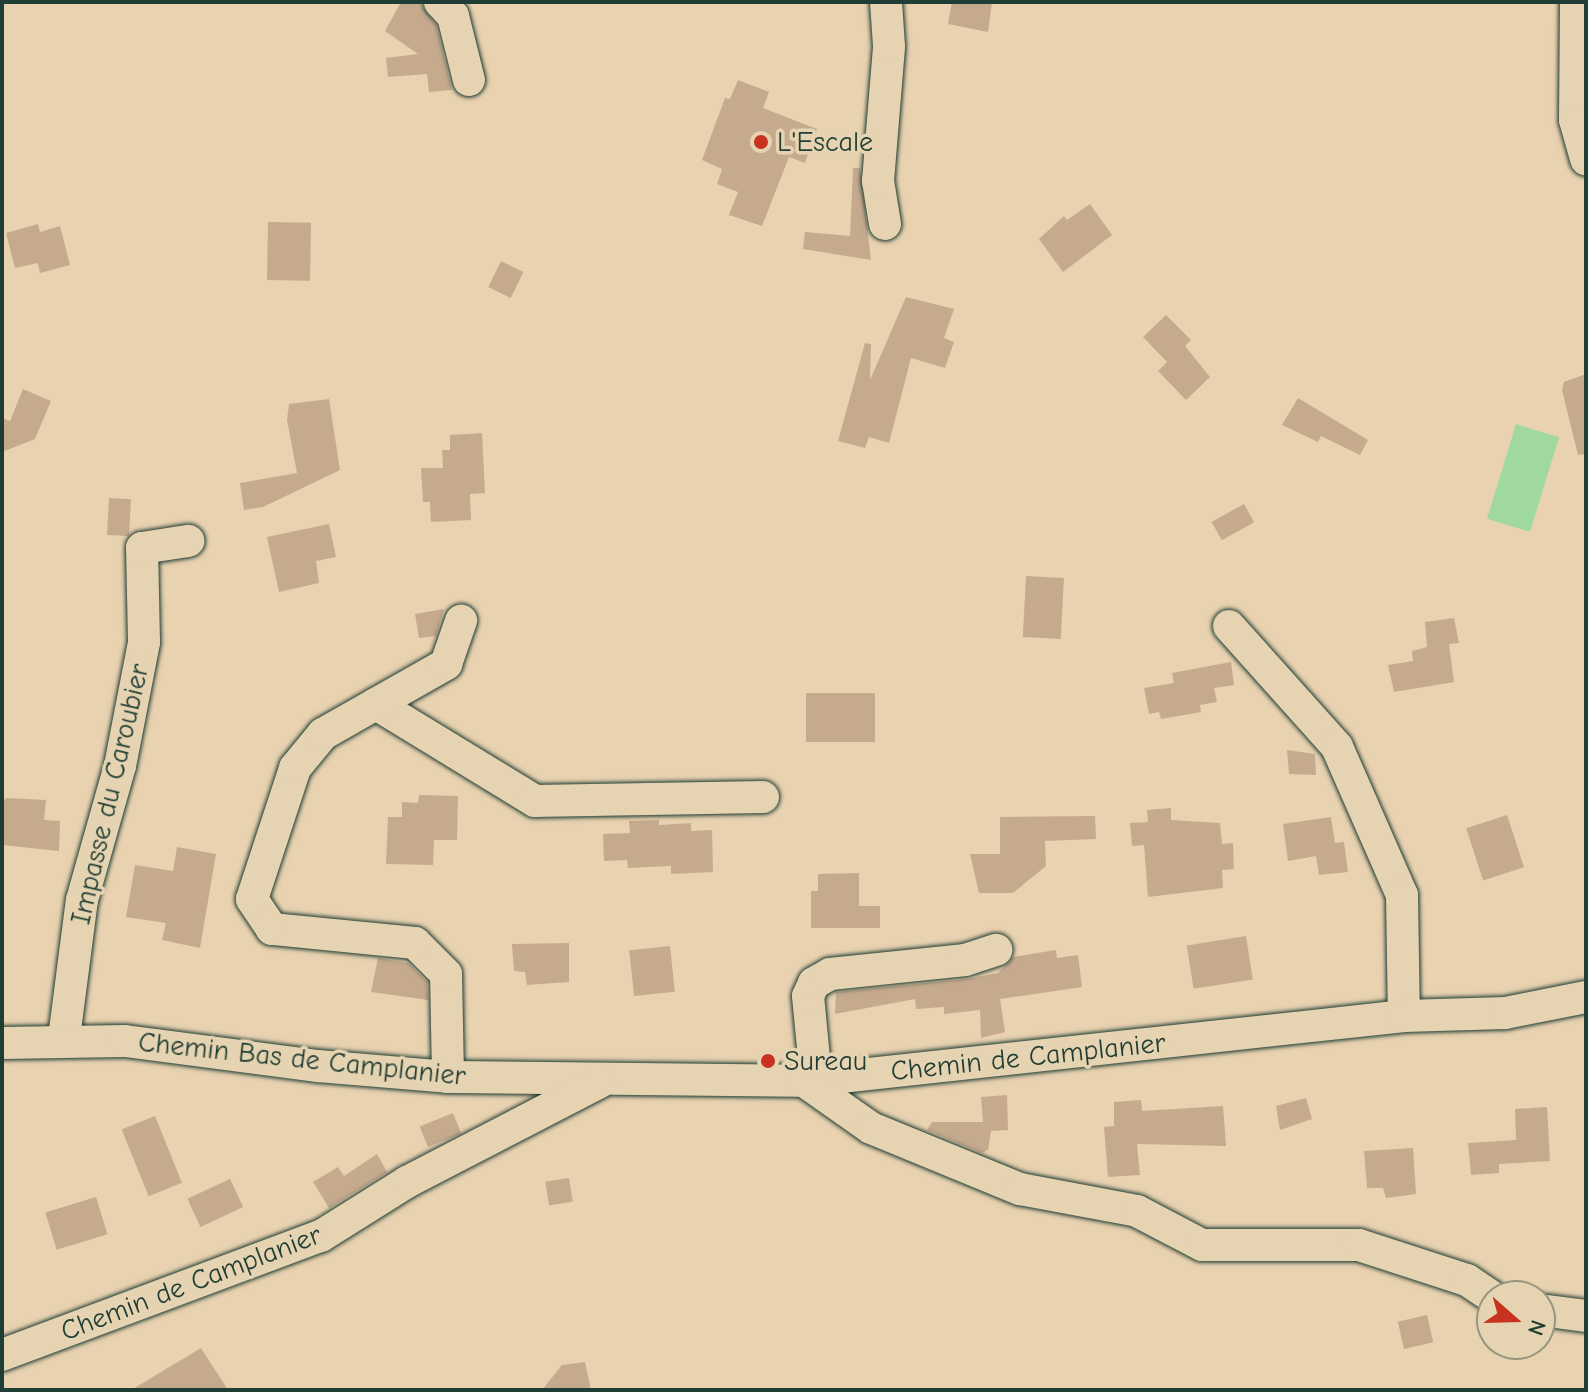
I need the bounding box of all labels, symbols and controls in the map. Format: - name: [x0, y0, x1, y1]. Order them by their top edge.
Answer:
- place label: L'Escale: [777, 125, 873, 159]
- marker: L'Escale: [752, 133, 770, 151]
- street label: Impasse du Caroubier: [64, 660, 156, 928]
- street label: Chemin Bas de Camplanier: [137, 1025, 467, 1093]
- street label: Chemin de Camplanier: [889, 1026, 1167, 1088]
- place label: Sureau: [784, 1044, 867, 1078]
- marker: Sureau: [759, 1052, 777, 1070]
- street label: Chemin de Camplanier: [56, 1218, 326, 1348]
- north arrow: [1476, 1280, 1556, 1360]
- text: N: [1522, 1316, 1551, 1339]

